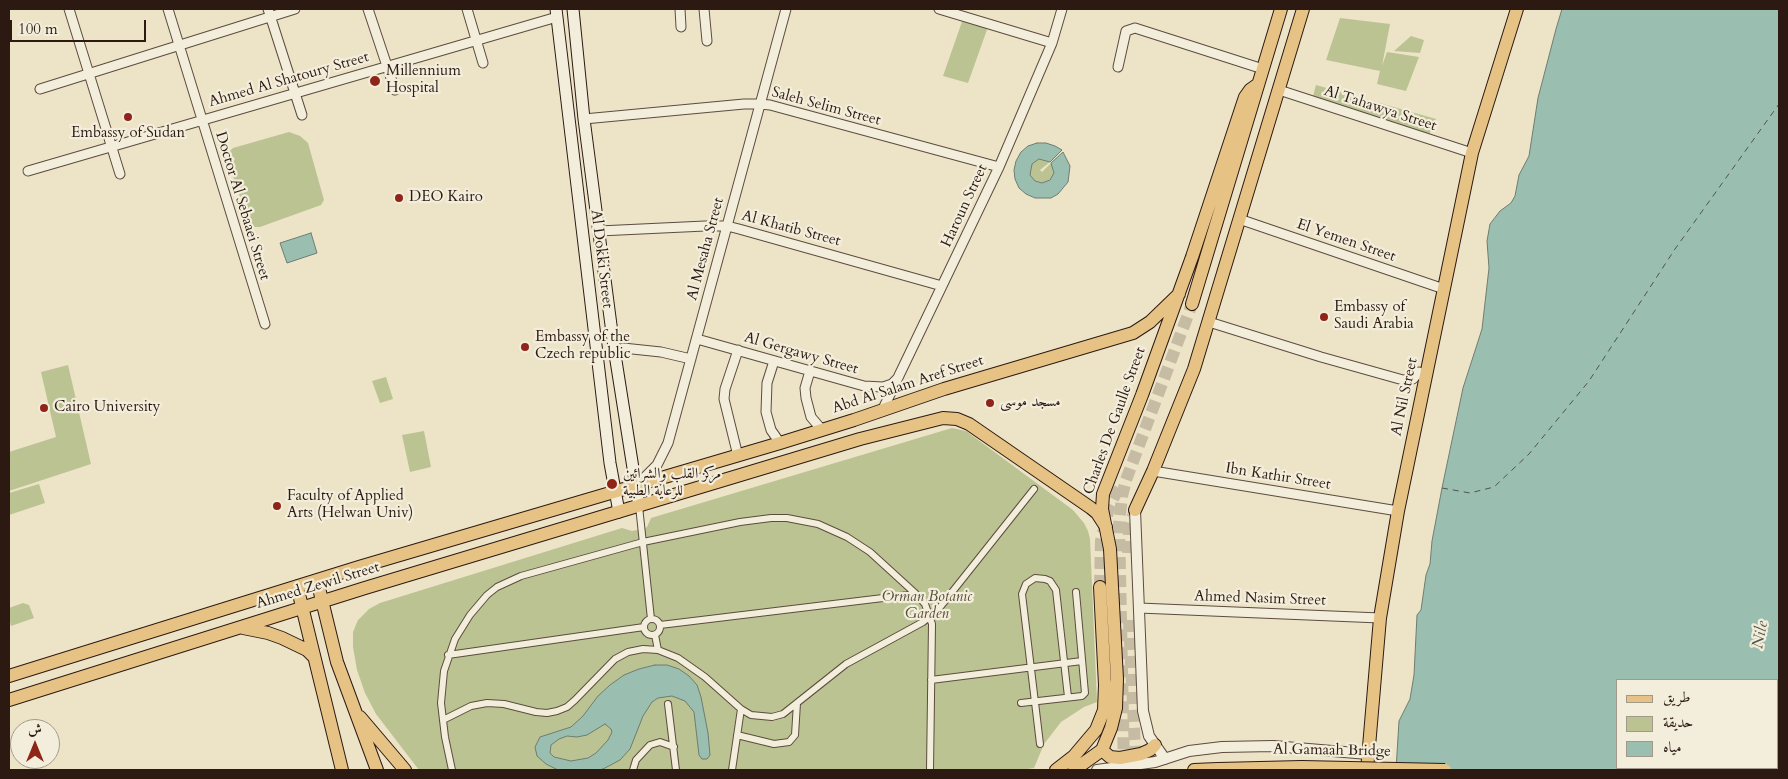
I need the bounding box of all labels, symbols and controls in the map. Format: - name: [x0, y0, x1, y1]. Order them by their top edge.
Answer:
- scale bar: [12, 10, 149, 42]
- text: 100 m: [18, 19, 58, 39]
- street label: Ahmed Al Shatoury Street: [207, 49, 371, 111]
- place label: Millennium Hospital: [386, 63, 461, 98]
- marker: Millennium Hospital: [368, 74, 382, 88]
- street label: Al Tahawya Street: [1321, 82, 1439, 136]
- street label: Saleh Selim Street: [770, 84, 882, 130]
- marker: Embassy of Sudan: [122, 111, 134, 123]
- place label: Embassy of Sudan: [71, 125, 185, 143]
- street label: Doctor Al Sebaaei Street: [211, 130, 273, 282]
- street label: Haroun Street: [938, 162, 992, 250]
- place label: DEO Kairo: [409, 189, 483, 207]
- marker: DEO Kairo: [393, 192, 405, 204]
- street label: Al Mesaha Street: [684, 196, 728, 302]
- street label: Al Khatib Street: [740, 207, 842, 251]
- street label: Al Dokki Street: [586, 209, 616, 309]
- street label: El Yemen Street: [1294, 216, 1398, 266]
- place label: Embassy of Saudi Arabia: [1334, 299, 1414, 334]
- marker: Embassy of Saudi Arabia: [1318, 311, 1330, 323]
- place label: Embassy of the Czech republic: [535, 329, 631, 364]
- street label: Al Gergawy Street: [742, 329, 860, 379]
- marker: Embassy of the Czech republic: [519, 341, 531, 353]
- street label: Charles De Gaulle Street: [1080, 345, 1150, 497]
- street label: Abd Al Salam Aref Street: [830, 352, 986, 418]
- street label: Al Nil Street: [1388, 356, 1422, 438]
- place label: مسجد موسى: [1000, 394, 1061, 412]
- marker: مسجد موسى: [984, 397, 996, 409]
- place label: Cairo University: [54, 399, 161, 417]
- marker: Cairo University: [38, 402, 50, 414]
- street label: Ibn Kathir Street: [1224, 460, 1332, 494]
- place label: مركز القلب والشرائين للرعاية الطبية: [623, 466, 721, 501]
- marker: مركز القلب والشرائين للرعاية الطبية: [605, 477, 619, 491]
- place label: Faculty of Applied Arts (Helwan Univ): [287, 488, 413, 523]
- marker: Faculty of Applied Arts (Helwan Univ): [271, 500, 283, 512]
- street label: Ahmed Zewil Street: [254, 559, 382, 613]
- street label: Ahmed Nasim Street: [1194, 588, 1326, 610]
- park label: Orman Botanic Garden: [882, 589, 972, 624]
- water label: Nile: [1749, 620, 1773, 650]
- legend: [1616, 679, 1778, 769]
- text: طريق: [1663, 687, 1690, 707]
- text: حديقة: [1663, 712, 1693, 732]
- north arrow: [10, 719, 60, 769]
- text: ش: [28, 720, 42, 739]
- text: مياه: [1663, 737, 1681, 757]
- street label: Al Gamaah Bridge: [1273, 741, 1391, 761]

